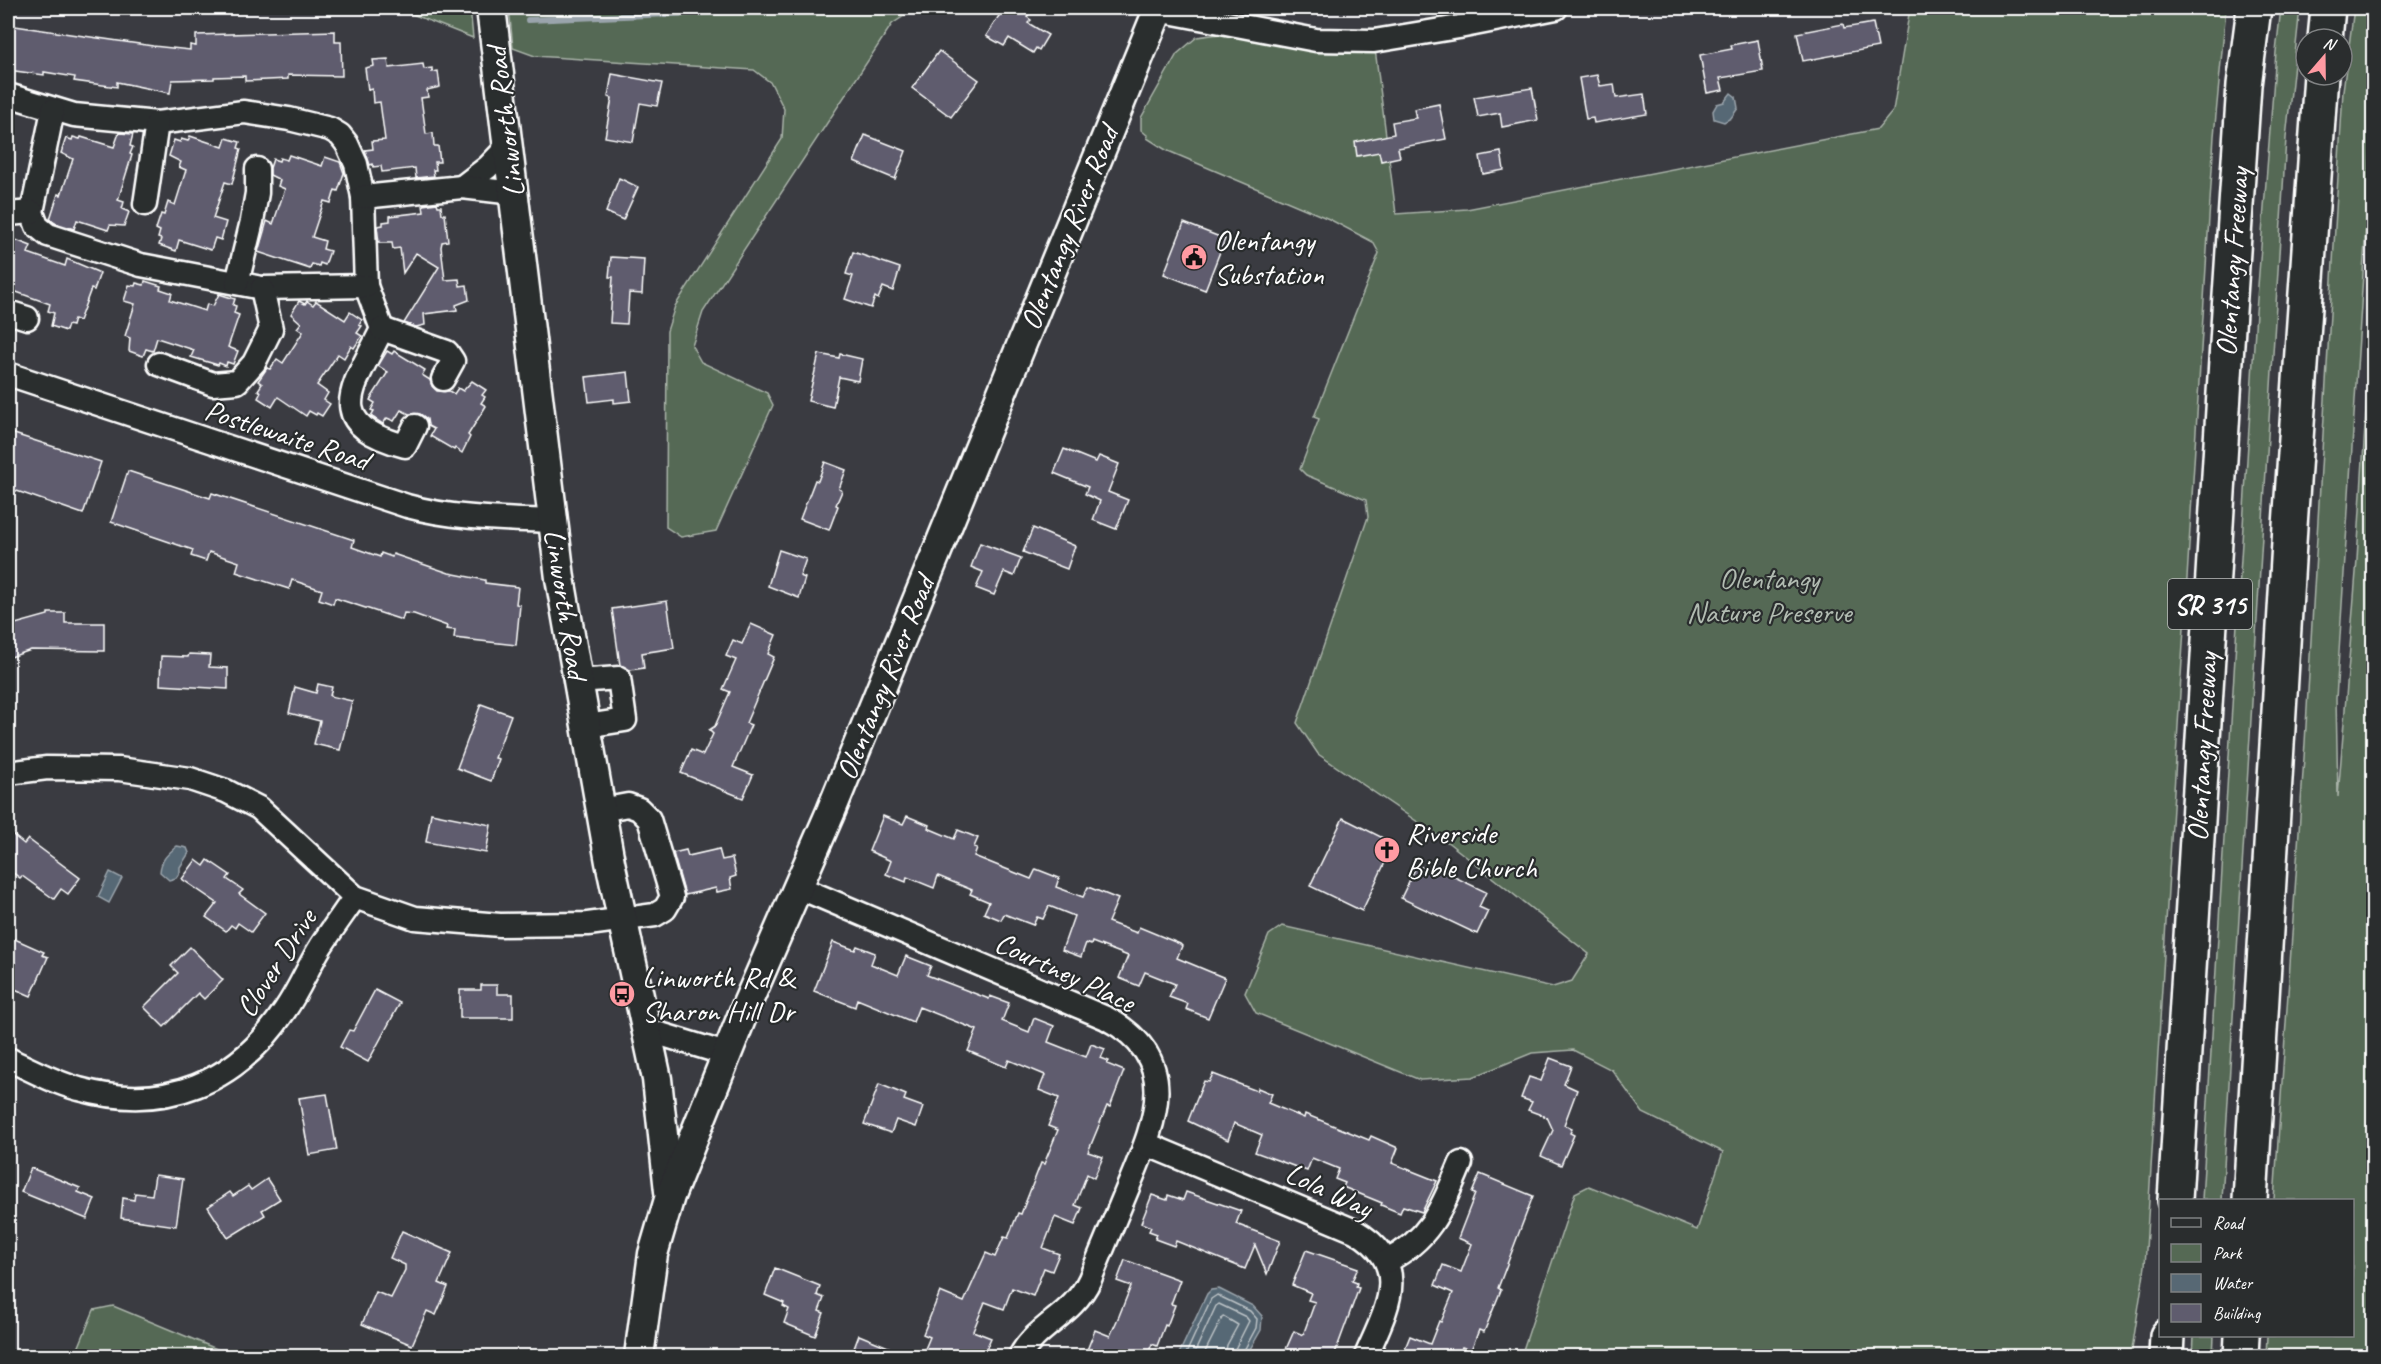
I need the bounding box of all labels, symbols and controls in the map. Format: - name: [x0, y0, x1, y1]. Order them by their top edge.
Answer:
- north arrow: [2294, 27, 2354, 87]
- text: N: [2321, 33, 2340, 56]
- street label: Linworth Road: [476, 40, 533, 199]
- street label: Olentangy River Road: [1011, 117, 1129, 335]
- street label: Olentangy Freeway: [2206, 164, 2258, 358]
- place label: Olentangy Substation: [1214, 221, 1324, 293]
- public building icon: Olentangy Substation: [1179, 242, 1209, 272]
- street label: Postlewaite Road: [200, 391, 378, 481]
- street label: Linworth Road: [535, 526, 597, 686]
- park label: Olentangy Nature Preserve: [1687, 559, 1854, 631]
- street label: Olentangy River Road: [827, 567, 945, 785]
- road number: SR 315: [2168, 579, 2252, 629]
- street label: Olentangy Freeway: [2178, 649, 2226, 842]
- place label: Riverside Bible Church: [1406, 814, 1537, 886]
- church icon: Riverside Bible Church: [1372, 835, 1402, 865]
- street label: Clover Drive: [227, 900, 326, 1024]
- street label: Courtney Place: [989, 923, 1143, 1022]
- place label: Linworth Rd & Sharon Hill Dr: [642, 958, 797, 1030]
- bus stop icon: Linworth Rd & Sharon Hill Dr: [607, 979, 637, 1009]
- street label: Lola Way: [1279, 1153, 1380, 1227]
- legend: [2159, 1199, 2354, 1337]
- text: Road: [2213, 1212, 2246, 1234]
- text: Park: [2213, 1242, 2243, 1264]
- text: Water: [2213, 1272, 2254, 1294]
- text: Building: [2213, 1302, 2262, 1324]

